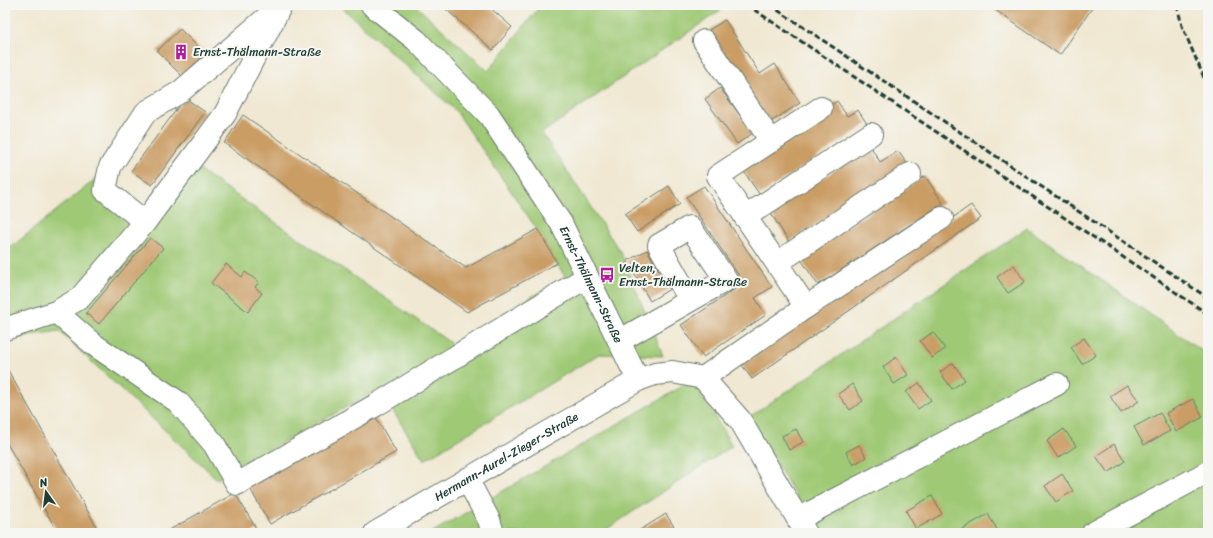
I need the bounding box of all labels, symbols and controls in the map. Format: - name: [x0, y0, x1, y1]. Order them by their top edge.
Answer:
- place label: Ernst-Thälmann-Straße: [193, 41, 321, 63]
- building icon: Ernst-Thälmann-Straße: [172, 43, 190, 61]
- street label: Ernst-Thälmann-Straße: [553, 222, 629, 347]
- place label: Velten, Ernst-Thälmann-Straße: [619, 257, 747, 293]
- bus stop icon: Velten, Ernst-Thälmann-Straße: [598, 266, 616, 284]
- street label: Hermann-Aurel-Zieger-Straße: [430, 406, 583, 507]
- north arrow: [26, 472, 66, 512]
- text: N: [37, 473, 50, 493]

